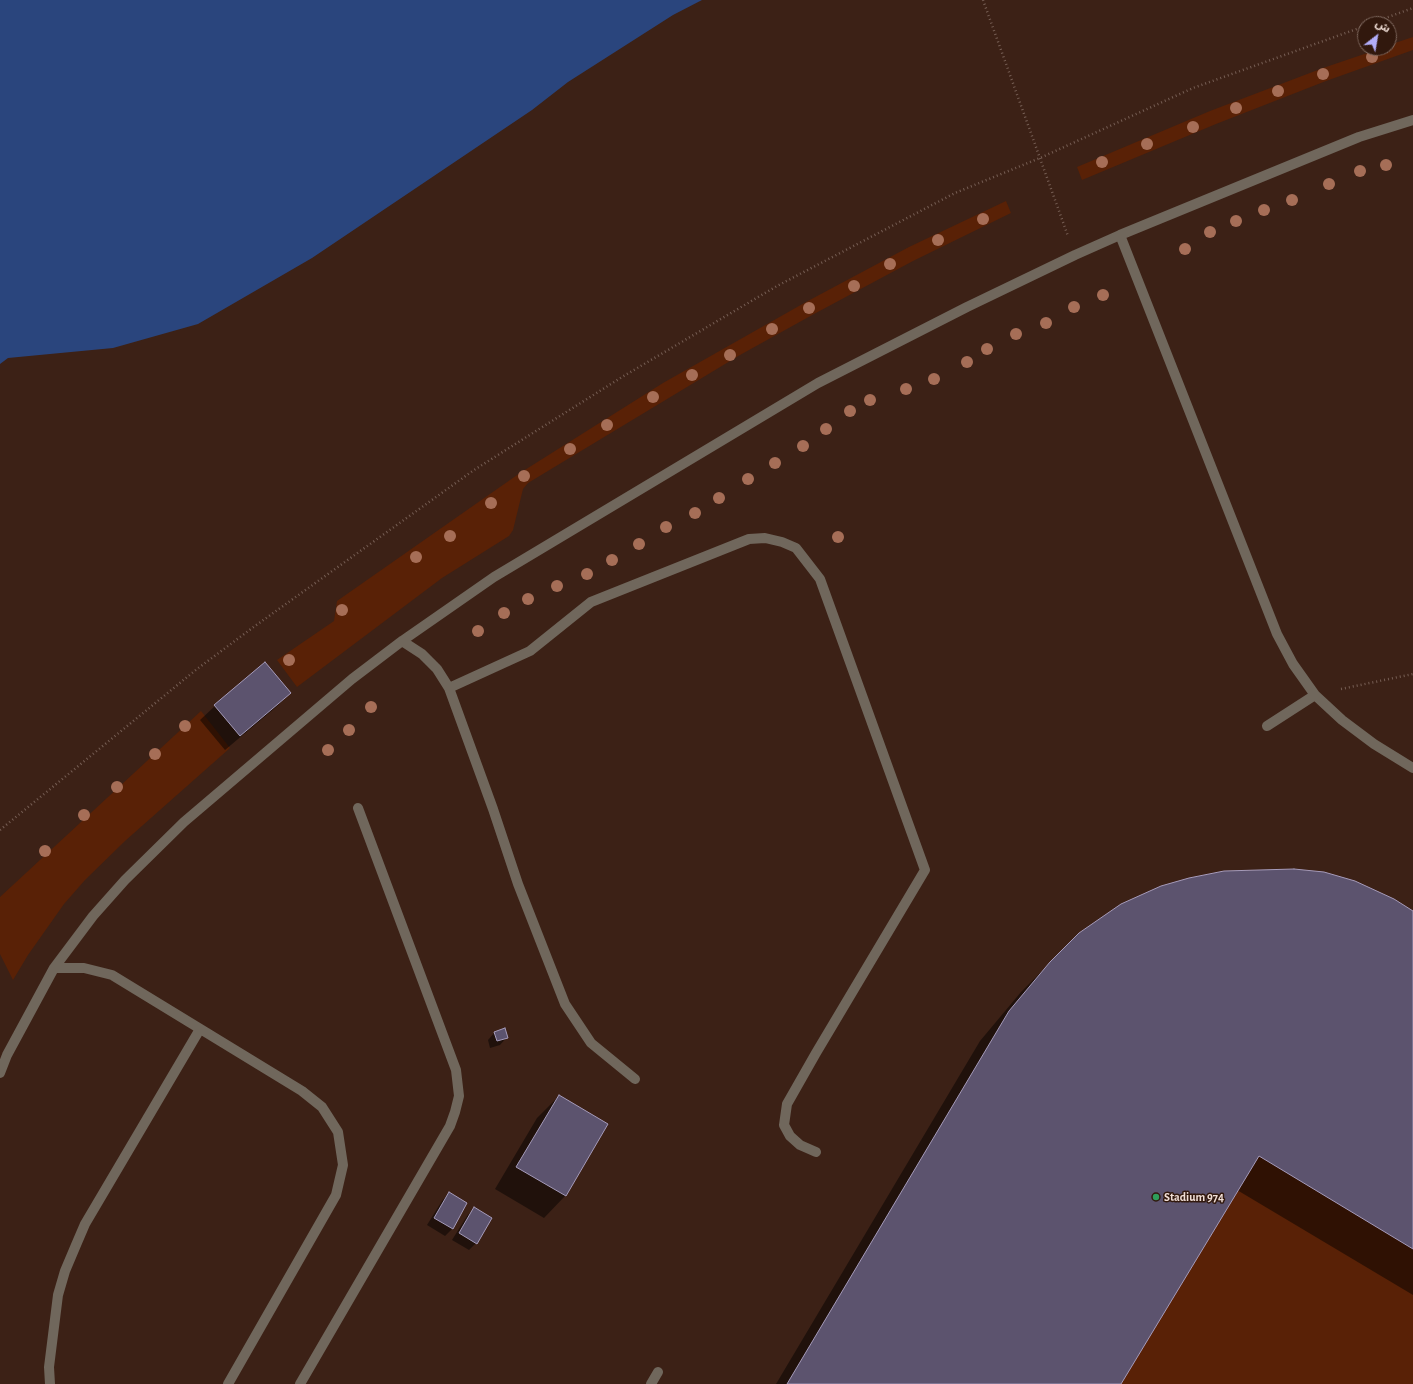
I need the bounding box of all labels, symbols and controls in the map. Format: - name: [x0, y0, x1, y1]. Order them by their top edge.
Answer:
- north arrow: [1357, 16, 1397, 56]
- text: ش: [1374, 18, 1392, 35]
- place label: Stadium 974: [1164, 1190, 1224, 1204]
- marker: Stadium 974: [1151, 1192, 1161, 1202]

